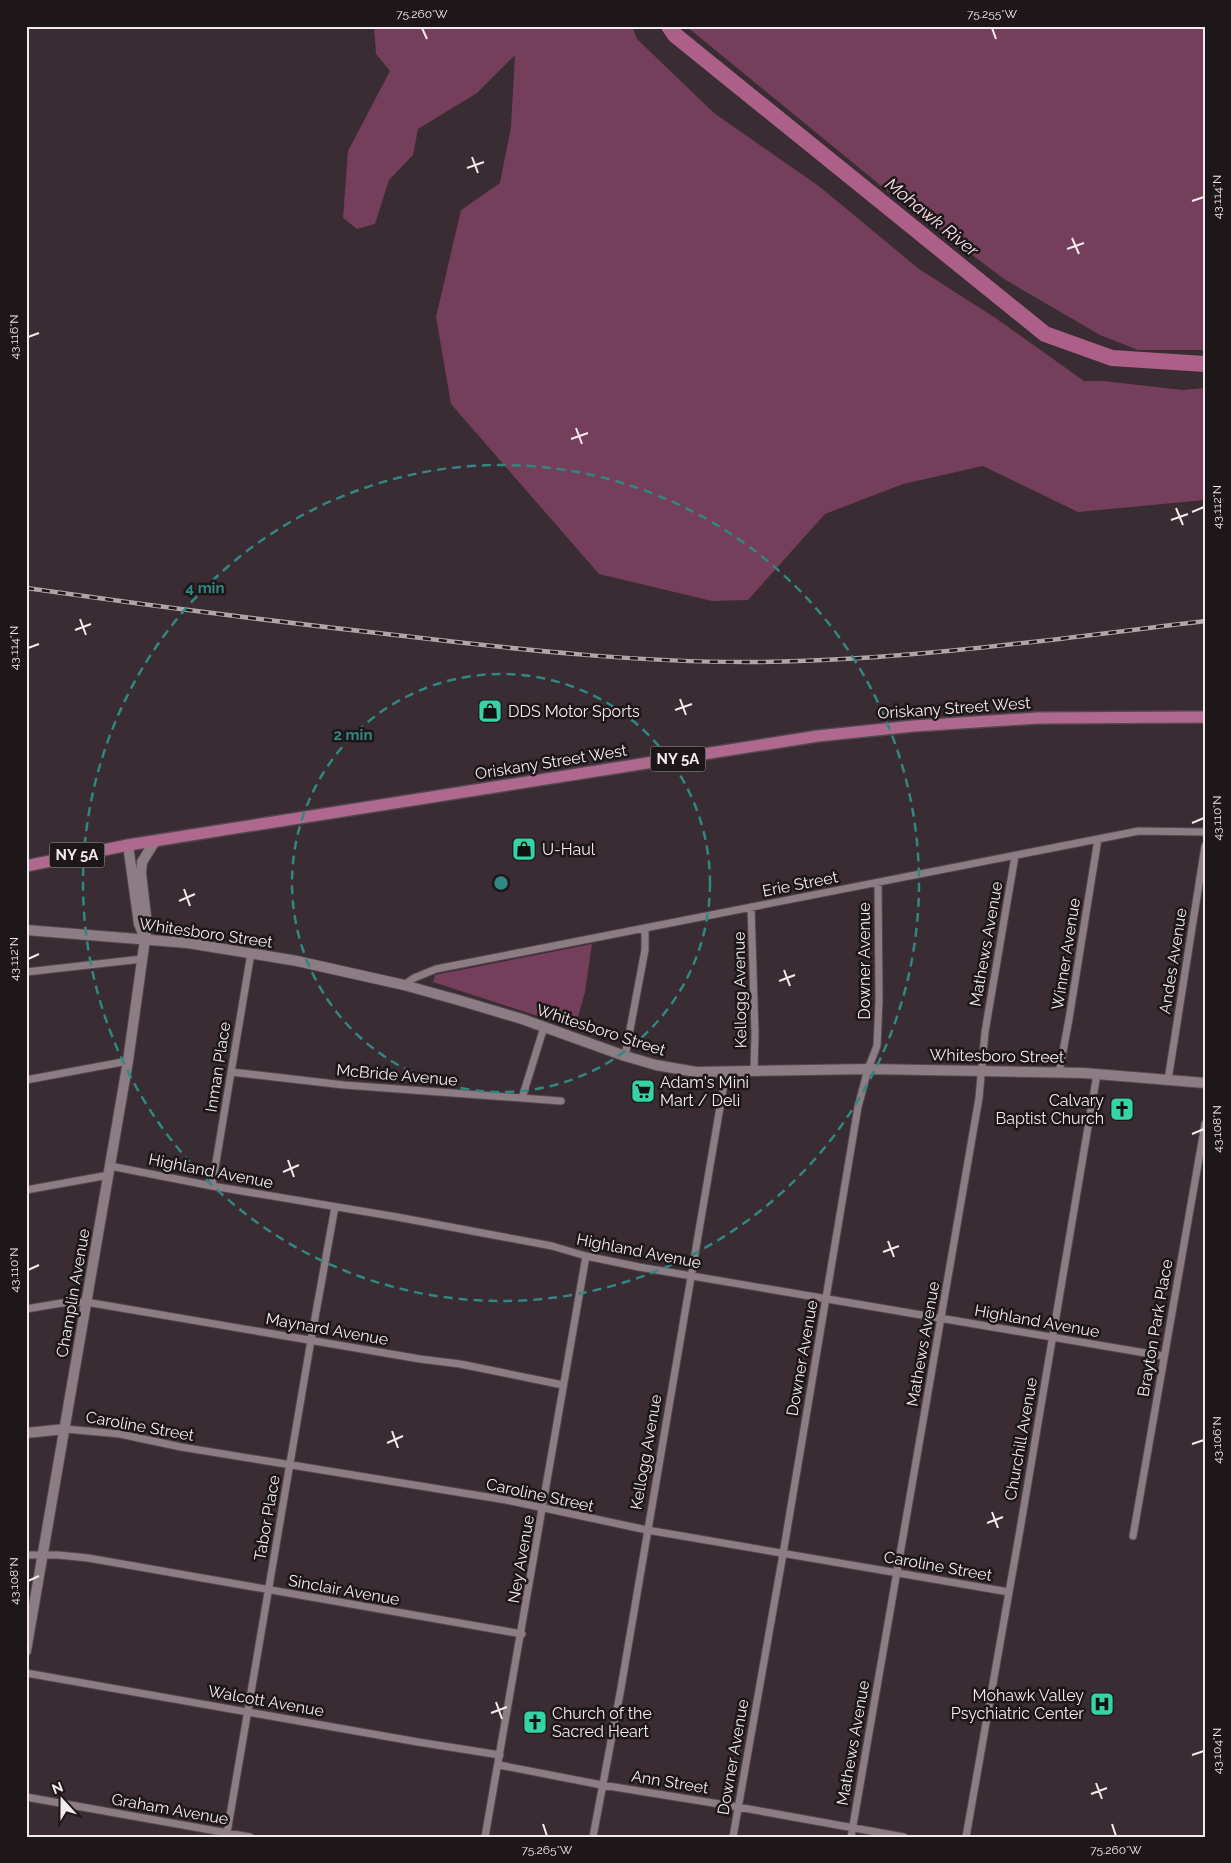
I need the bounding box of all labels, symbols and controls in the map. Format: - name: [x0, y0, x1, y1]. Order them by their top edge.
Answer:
- text: 75.260°W: [396, 7, 448, 21]
- text: 75.255°W: [967, 7, 1018, 21]
- water label: Mohawk River: [881, 173, 983, 261]
- text: 43.114°N: [1210, 175, 1224, 219]
- text: 43.116°N: [7, 314, 21, 360]
- text: 43.112°N: [1210, 485, 1224, 529]
- text: 4 min: [185, 579, 225, 597]
- text: 43.114°N: [7, 626, 21, 670]
- street label: Oriskany Street West: [877, 693, 1032, 723]
- shop icon: DDS Motor Sports: [477, 698, 503, 724]
- place label: DDS Motor Sports: [508, 702, 640, 721]
- text: 2 min: [334, 726, 372, 744]
- street label: Oriskany Street West: [474, 741, 629, 783]
- road number: NY 5A: [650, 746, 706, 772]
- text: 43.110°N: [1210, 795, 1224, 841]
- shop icon: U-Haul: [511, 836, 537, 862]
- place label: U-Haul: [542, 840, 596, 859]
- road number: NY 5A: [50, 842, 104, 868]
- street label: Erie Street: [761, 867, 840, 901]
- centre of rings: [492, 874, 510, 892]
- street label: Mathews Avenue: [966, 880, 1006, 1008]
- street label: Winner Avenue: [1048, 897, 1084, 1011]
- street label: Downer Avenue: [855, 902, 874, 1020]
- street label: Andes Avenue: [1155, 907, 1191, 1015]
- street label: Whitesboro Street: [138, 914, 275, 952]
- street label: Kellogg Avenue: [729, 931, 751, 1049]
- text: 43.112°N: [7, 937, 21, 981]
- street label: Whitesboro Street: [534, 1000, 669, 1060]
- street label: Inman Place: [201, 1020, 235, 1114]
- street label: Whitesboro Street: [930, 1045, 1065, 1067]
- street label: McBride Avenue: [336, 1060, 458, 1090]
- place label: Adam's Mini Mart / Deli: [660, 1073, 749, 1110]
- supermarket icon: Adam's Mini Mart / Deli: [630, 1078, 656, 1104]
- place label: Calvary Baptist Church: [996, 1091, 1104, 1128]
- church icon: Calvary Baptist Church: [1109, 1096, 1135, 1122]
- text: 43.108°N: [1210, 1105, 1224, 1153]
- street label: Highland Avenue: [147, 1150, 275, 1192]
- street label: Champlin Avenue: [52, 1227, 94, 1359]
- street label: Highland Avenue: [575, 1230, 703, 1272]
- text: 43.110°N: [7, 1247, 21, 1293]
- street label: Brayton Park Place: [1134, 1258, 1176, 1398]
- street label: Mathews Avenue: [903, 1280, 943, 1408]
- street label: Downer Avenue: [782, 1299, 822, 1417]
- street label: Highland Avenue: [973, 1301, 1101, 1341]
- street label: Maynard Avenue: [264, 1309, 390, 1349]
- street label: Churchill Avenue: [1001, 1376, 1041, 1502]
- street label: Kellogg Avenue: [626, 1393, 666, 1511]
- street label: Caroline Street: [84, 1407, 196, 1445]
- text: 43.106°N: [1210, 1416, 1224, 1464]
- street label: Tabor Place: [250, 1474, 284, 1562]
- street label: Caroline Street: [484, 1474, 596, 1516]
- street label: Ney Avenue: [504, 1513, 538, 1605]
- street label: Caroline Street: [882, 1547, 994, 1585]
- text: 43.108°N: [7, 1557, 21, 1605]
- street label: Sinclair Avenue: [287, 1571, 401, 1609]
- street label: Mathews Avenue: [833, 1679, 873, 1807]
- street label: Walcott Avenue: [206, 1681, 326, 1721]
- place label: Mohawk Valley Psychiatric Center: [951, 1686, 1084, 1723]
- hospital icon: Mohawk Valley Psychiatric Center: [1089, 1691, 1115, 1717]
- street label: Downer Avenue: [713, 1698, 753, 1816]
- place label: Church of the Sacred Heart: [552, 1704, 652, 1741]
- church icon: Church of the Sacred Heart: [522, 1709, 548, 1735]
- text: 43.104°N: [1210, 1728, 1224, 1774]
- street label: Ann Street: [630, 1767, 711, 1798]
- north arrow: [38, 1776, 88, 1826]
- text: N: [49, 1778, 65, 1797]
- street label: Graham Avenue: [110, 1789, 230, 1829]
- text: 75.265°W: [522, 1843, 573, 1857]
- text: 75.260°W: [1090, 1843, 1142, 1857]

